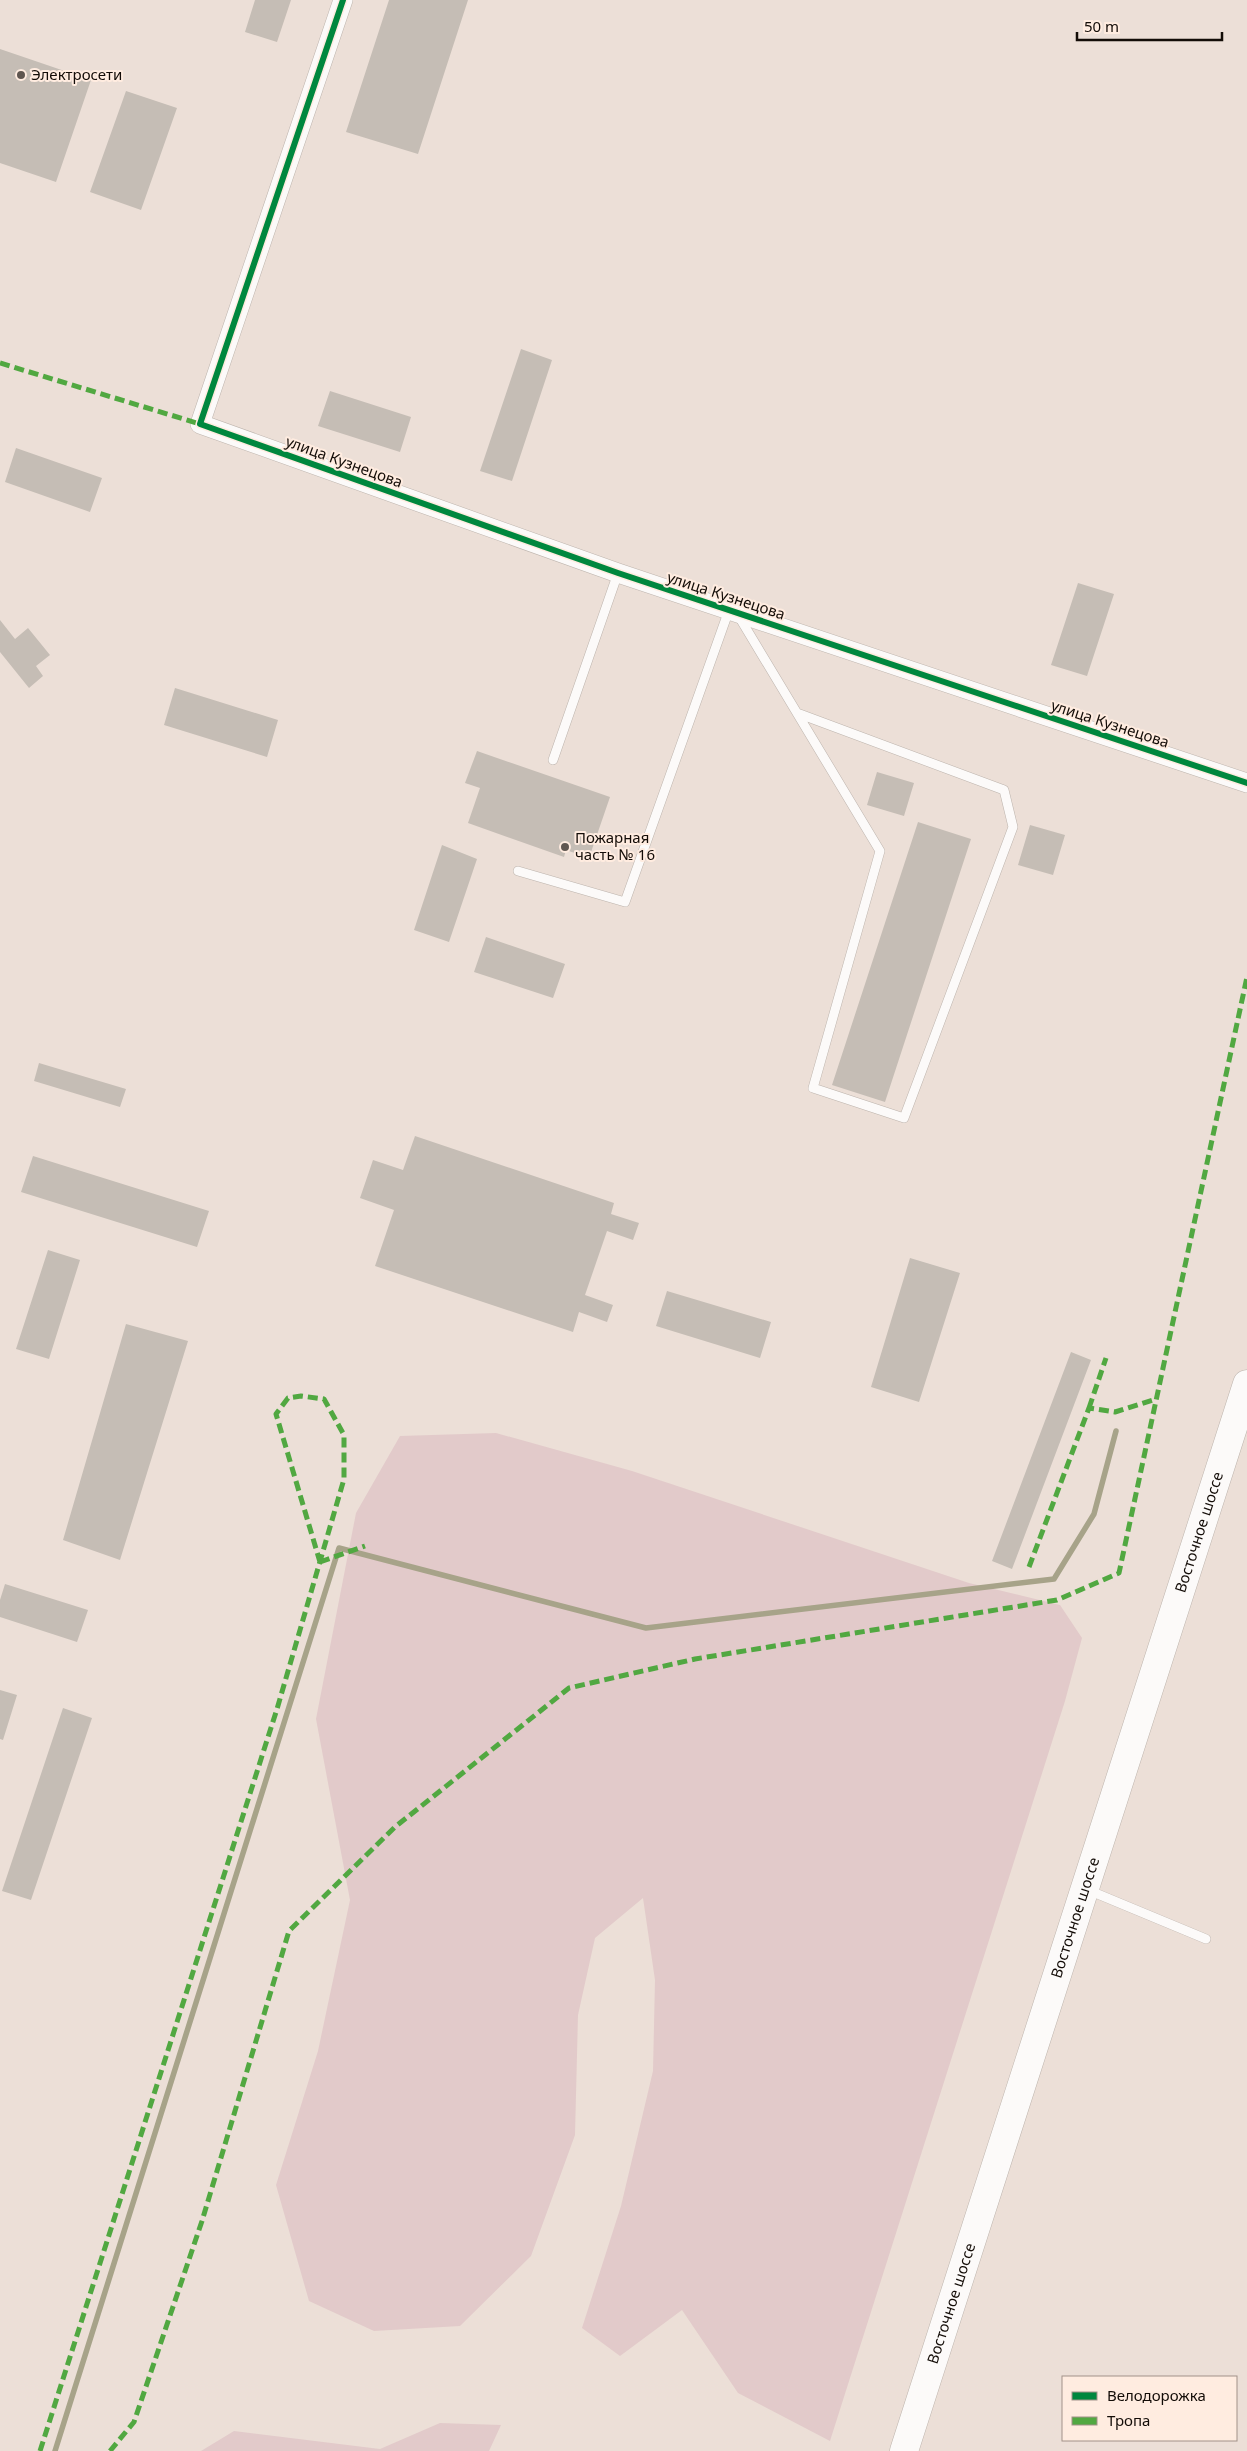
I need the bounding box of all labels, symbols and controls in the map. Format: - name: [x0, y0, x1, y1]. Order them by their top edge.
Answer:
- scale bar: [1077, 10, 1222, 42]
- text: 50 m: [1084, 16, 1119, 36]
- place label: Электросети: [31, 64, 122, 84]
- marker: Электросети: [15, 69, 27, 81]
- street label: улица Кузнецова: [283, 431, 406, 491]
- street label: улица Кузнецова: [665, 567, 788, 624]
- street label: улица Кузнецова: [1049, 695, 1172, 752]
- place label: Пожарная часть № 16: [575, 827, 655, 864]
- marker: Пожарная часть № 16: [559, 841, 571, 853]
- street label: Восточное шоссе: [1170, 1469, 1227, 1595]
- street label: Восточное шоссе: [1046, 1855, 1103, 1981]
- street label: Восточное шоссе: [922, 2240, 979, 2366]
- legend: [1062, 2376, 1237, 2441]
- text: Велодорожка: [1107, 2385, 1206, 2405]
- text: Тропа: [1107, 2410, 1150, 2430]

